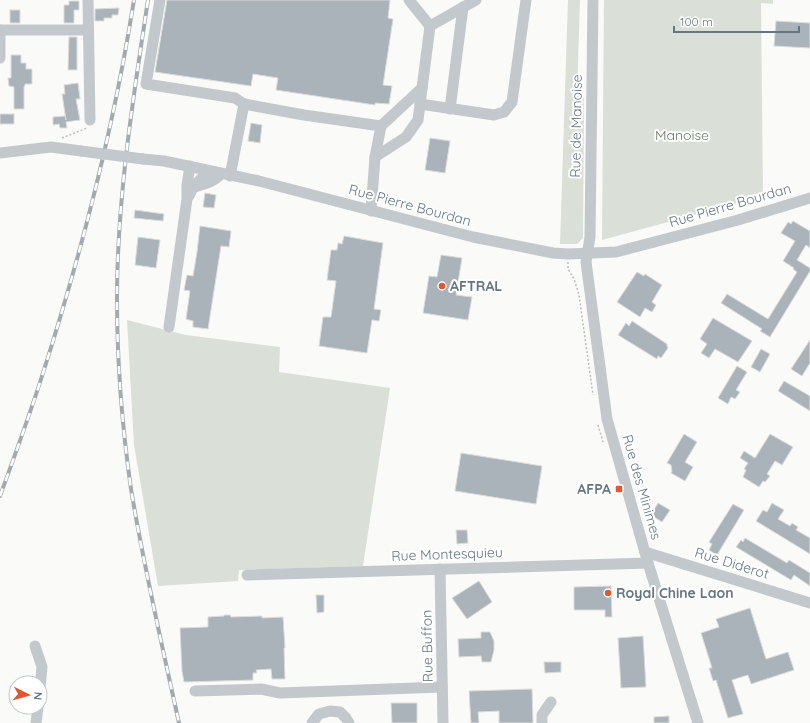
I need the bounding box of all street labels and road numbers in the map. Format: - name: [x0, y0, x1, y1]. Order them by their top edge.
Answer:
- street label: Rue de Manoise: [566, 74, 586, 178]
- street label: Rue Pierre Bourdan: [667, 179, 793, 231]
- street label: Rue Pierre Bourdan: [347, 180, 473, 230]
- street label: Rue des Minimes: [618, 432, 666, 542]
- street label: Rue Montesquieu: [391, 543, 503, 565]
- street label: Rue Diderot: [693, 543, 772, 583]
- street label: Rue Buffon: [417, 610, 437, 682]

